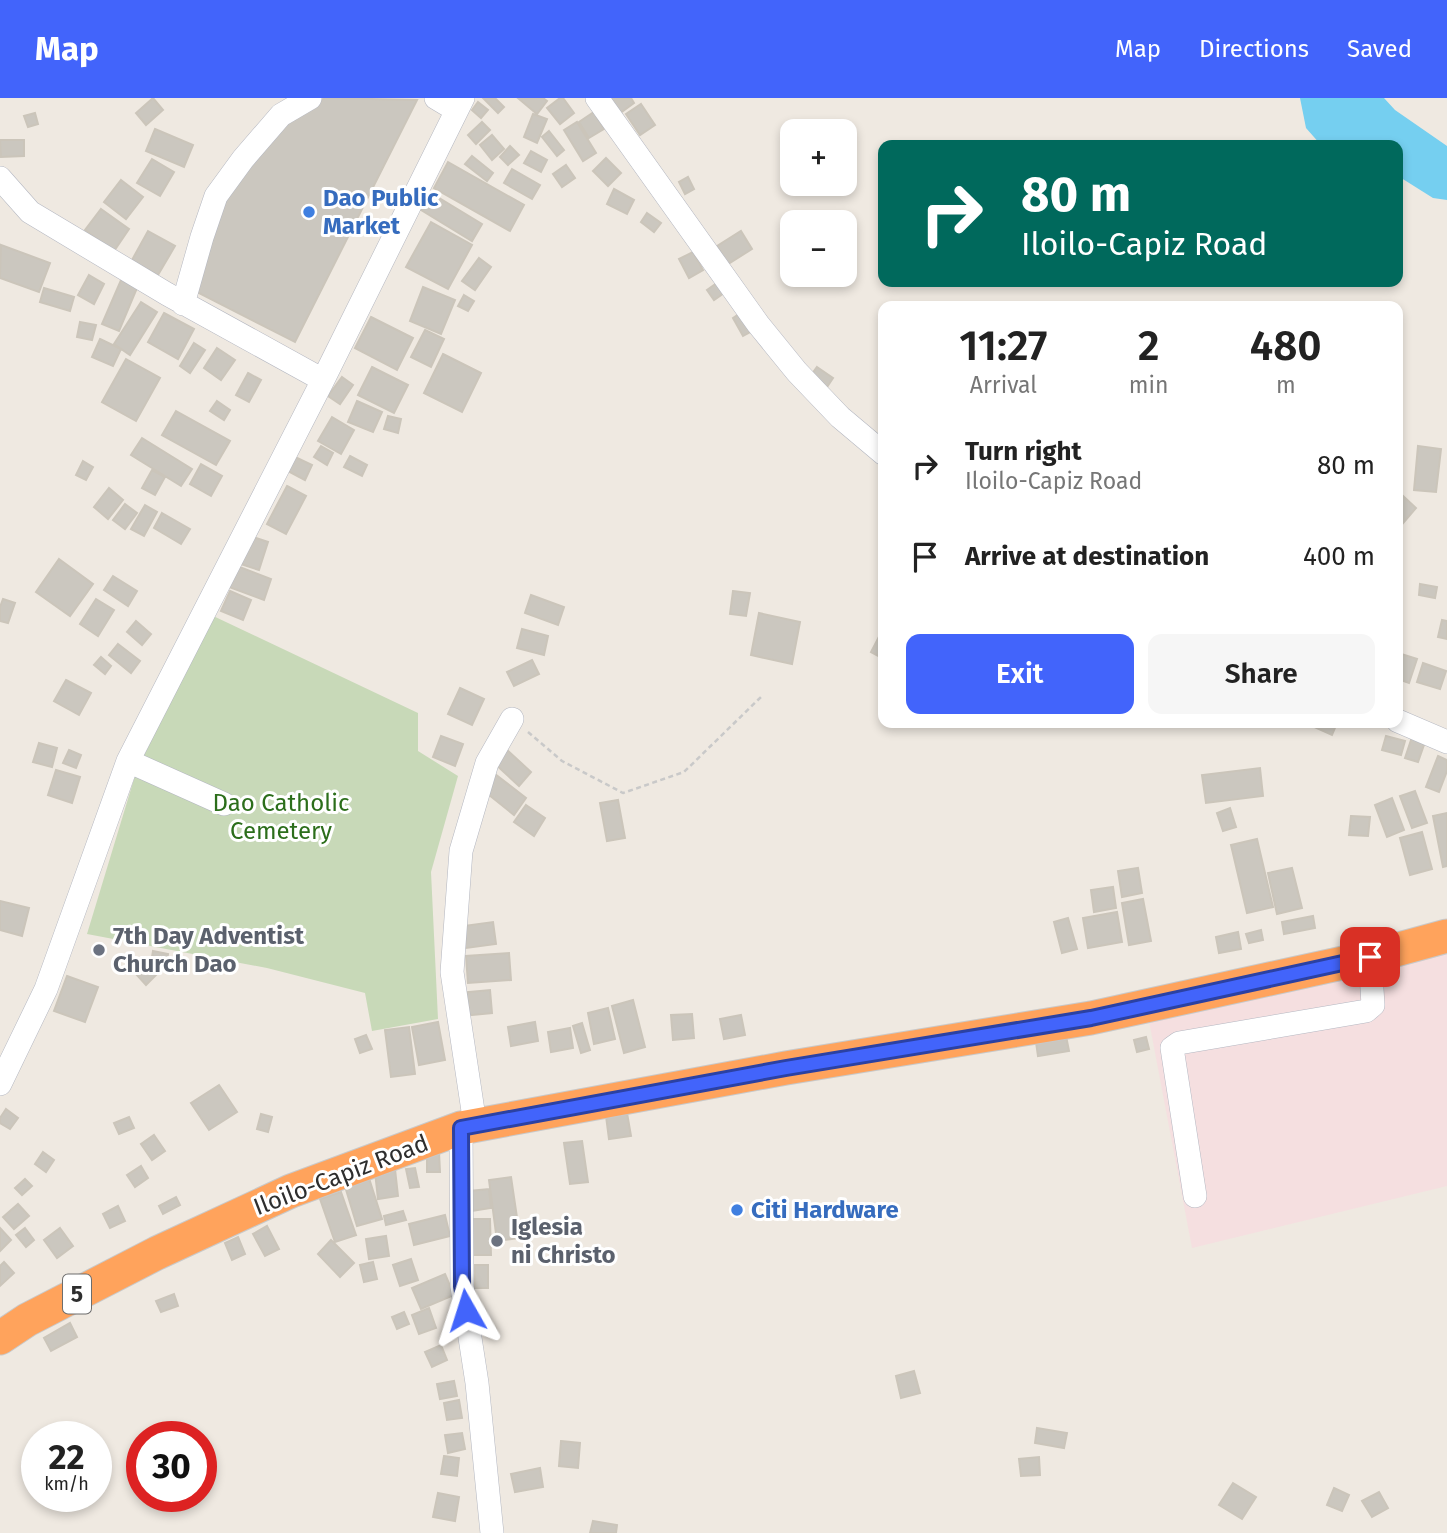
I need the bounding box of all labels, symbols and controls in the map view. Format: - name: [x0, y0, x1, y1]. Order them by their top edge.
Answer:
- text: Map: [35, 29, 99, 69]
- text: Map: [1115, 35, 1161, 63]
- text: Directions: [1199, 35, 1309, 63]
- text: Saved: [1347, 35, 1412, 63]
- map controls: [780, 119, 857, 287]
- button: +: [780, 119, 857, 196]
- text: 80 m: [1021, 165, 1131, 224]
- icon: right: [906, 168, 997, 259]
- place label: Dao Public Market: [323, 184, 439, 240]
- marker: Dao Public Market: [301, 204, 317, 220]
- button: −: [780, 210, 857, 287]
- text: Iloilo-Capiz Road: [1021, 225, 1267, 263]
- text: 11:27: [959, 321, 1048, 371]
- text: 2: [1138, 321, 1159, 371]
- text: 480: [1250, 321, 1322, 371]
- text: Arrival: [970, 371, 1037, 399]
- text: min: [1129, 371, 1169, 399]
- text: m: [1276, 371, 1296, 399]
- text: Turn right: [965, 436, 1082, 467]
- icon: right: [906, 447, 944, 485]
- text: 80 m: [1317, 450, 1375, 481]
- text: Iloilo-Capiz Road: [965, 467, 1142, 495]
- icon: arrive: [906, 538, 944, 576]
- text: Arrive at destination: [965, 541, 1209, 572]
- text: 400 m: [1303, 541, 1375, 572]
- button: Exit: [906, 634, 1134, 714]
- button: Share: [1148, 634, 1375, 714]
- park label: Dao Catholic Cemetery: [213, 789, 349, 845]
- place label: 7th Day Adventist Church Dao: [113, 922, 305, 978]
- pin: [1340, 927, 1400, 987]
- icon: arrive: [1351, 938, 1389, 976]
- marker: 7th Day Adventist Church Dao: [91, 942, 107, 958]
- street label: Iloilo-Capiz Road: [250, 1129, 432, 1221]
- place label: Citi Hardware: [751, 1196, 899, 1224]
- marker: Citi Hardware: [729, 1202, 745, 1218]
- place label: Iglesia ni Christo: [511, 1213, 616, 1269]
- marker: Iglesia ni Christo: [489, 1233, 505, 1249]
- position arrow: [429, 1273, 503, 1347]
- road number: 5: [63, 1274, 91, 1314]
- speed limit sign: 30: [126, 1421, 217, 1512]
- text: 22: [48, 1436, 85, 1478]
- text: km/h: [44, 1473, 89, 1495]

